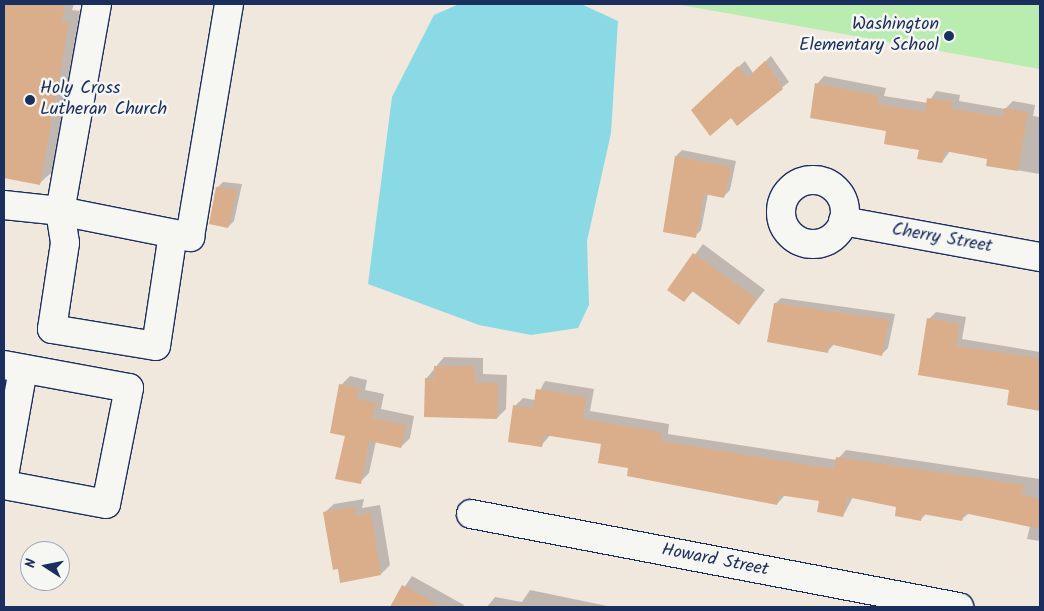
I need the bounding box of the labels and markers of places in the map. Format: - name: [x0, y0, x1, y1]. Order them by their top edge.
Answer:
- place label: Washington Elementary School: [799, 15, 939, 58]
- marker: Washington Elementary School: [943, 30, 955, 42]
- place label: Holy Cross Lutheran Church: [40, 79, 167, 122]
- marker: Holy Cross Lutheran Church: [24, 94, 36, 106]

